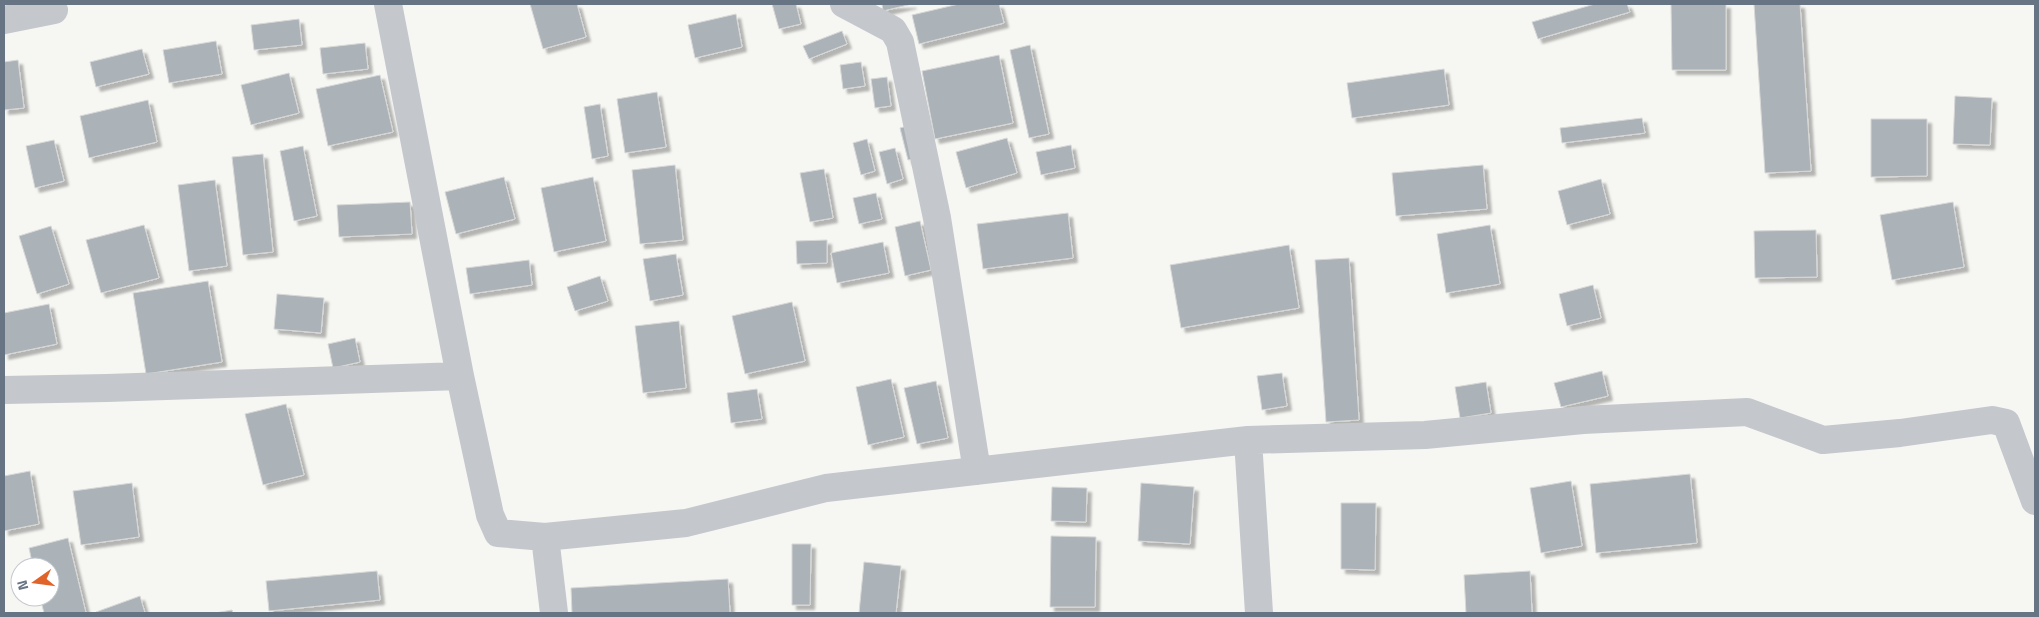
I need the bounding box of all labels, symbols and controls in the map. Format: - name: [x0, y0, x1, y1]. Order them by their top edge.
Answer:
- north arrow: [10, 557, 60, 607]
- text: N: [11, 578, 33, 593]

